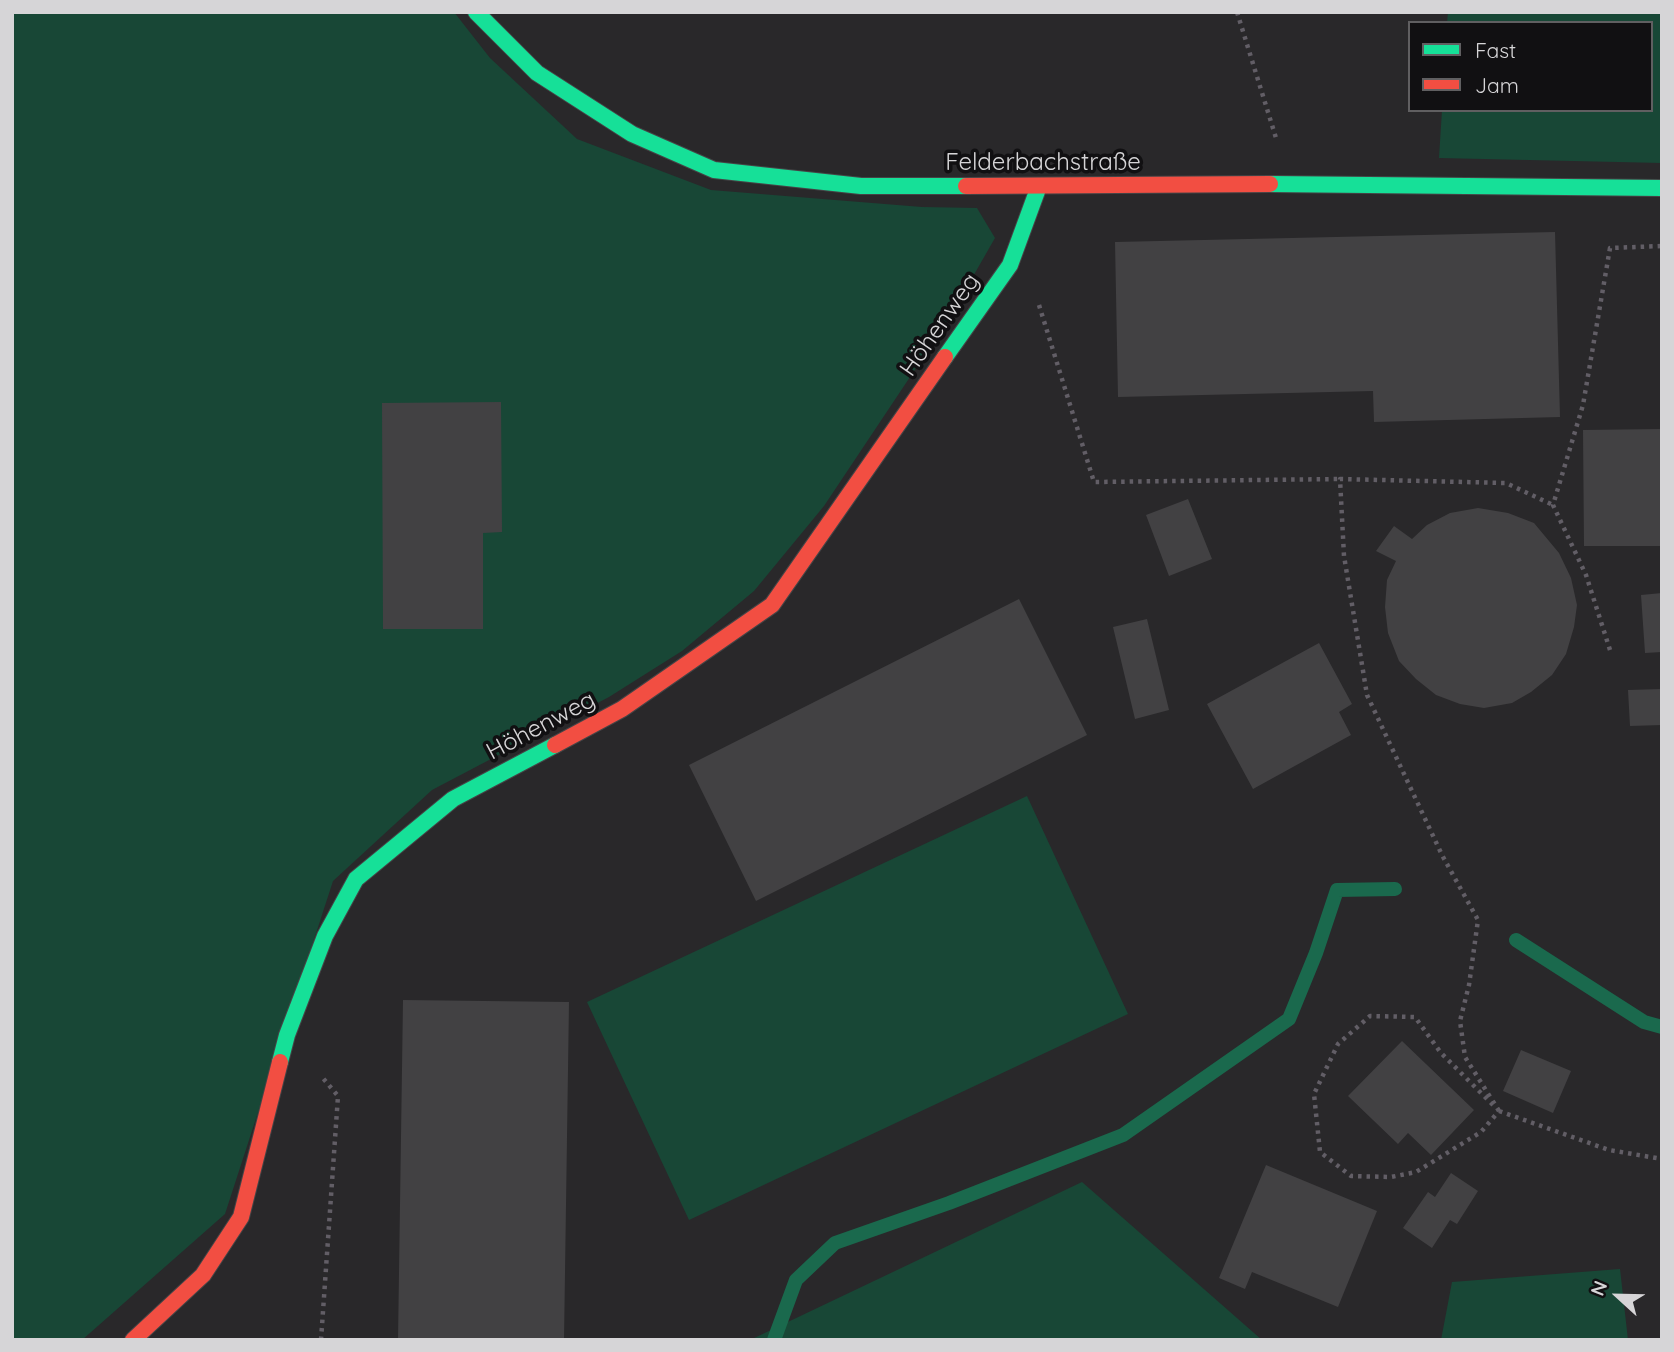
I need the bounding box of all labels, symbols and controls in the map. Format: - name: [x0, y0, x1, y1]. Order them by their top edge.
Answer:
- legend: [1408, 21, 1653, 112]
- text: Fast: [1475, 37, 1516, 63]
- text: Jam: [1475, 72, 1519, 98]
- street label: Felderbachstraße: [945, 149, 1141, 177]
- street label: Höhenweg: [894, 268, 986, 382]
- street label: Höhenweg: [482, 685, 600, 767]
- north arrow: [1583, 1261, 1653, 1331]
- text: N: [1585, 1277, 1612, 1299]

